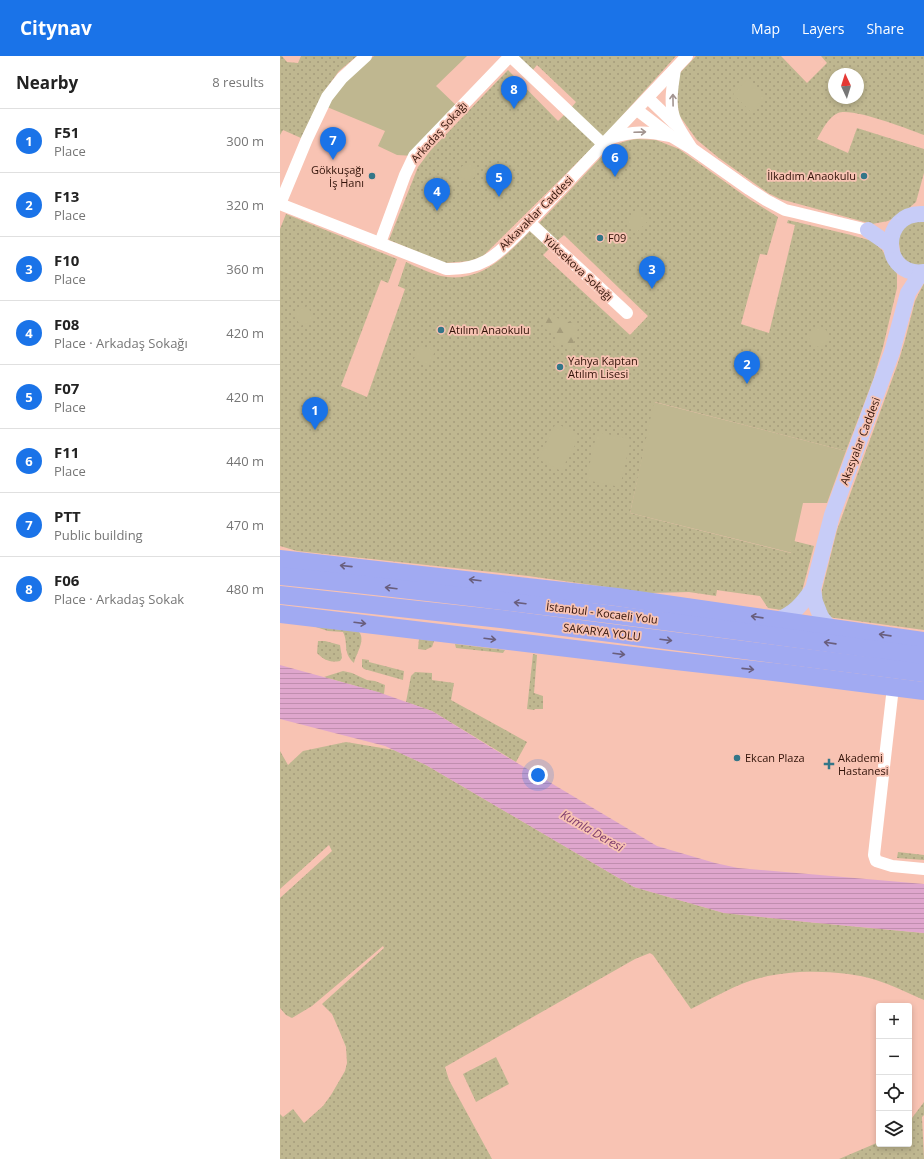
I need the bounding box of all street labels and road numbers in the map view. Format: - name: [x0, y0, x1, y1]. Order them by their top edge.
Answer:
- street label: Arkadaş Sokağı: [407, 98, 470, 166]
- street label: Akkavaklar Caddesi: [495, 172, 576, 253]
- street label: Yüksekova Sokağı: [540, 231, 616, 304]
- street label: Akasyalar Caddesi: [836, 395, 883, 487]
- street label: İstanbul - Kocaeli Yolu: [545, 598, 659, 627]
- street label: SAKARYA YOLU: [562, 619, 642, 644]

